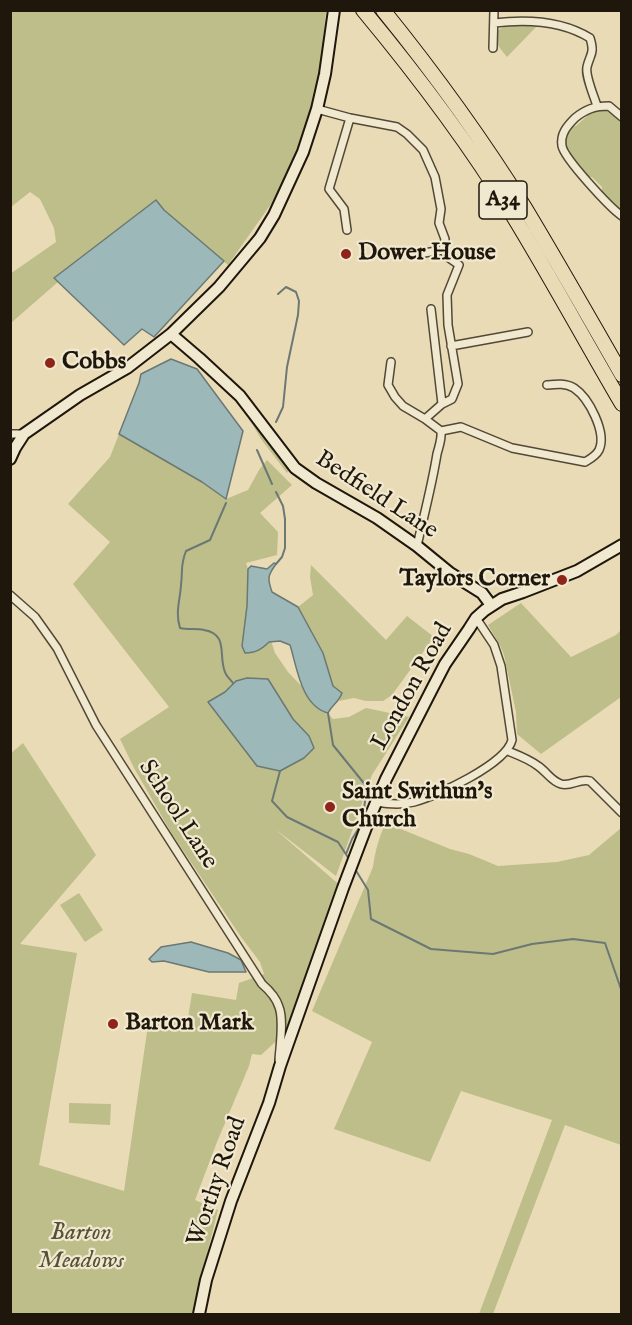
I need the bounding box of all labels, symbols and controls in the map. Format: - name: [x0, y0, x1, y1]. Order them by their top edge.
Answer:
- road number: A34: [479, 181, 527, 219]
- place label: Dower House: [358, 240, 496, 268]
- marker: Dower House: [339, 247, 353, 261]
- place label: Cobbs: [62, 349, 126, 377]
- marker: Cobbs: [43, 356, 57, 370]
- street label: Bedfield Lane: [309, 446, 443, 546]
- place label: Taylors Corner: [399, 566, 550, 594]
- marker: Taylors Corner: [555, 573, 569, 587]
- street label: London Road: [366, 618, 460, 756]
- street label: School Lane: [131, 755, 223, 875]
- place label: Saint Swithun's Church: [342, 779, 492, 835]
- marker: Saint Swithun's Church: [323, 800, 337, 814]
- place label: Barton Mark: [125, 1010, 254, 1038]
- marker: Barton Mark: [106, 1017, 120, 1031]
- street label: Worthy Road: [182, 1113, 254, 1251]
- park label: Barton Meadows: [38, 1220, 124, 1276]

